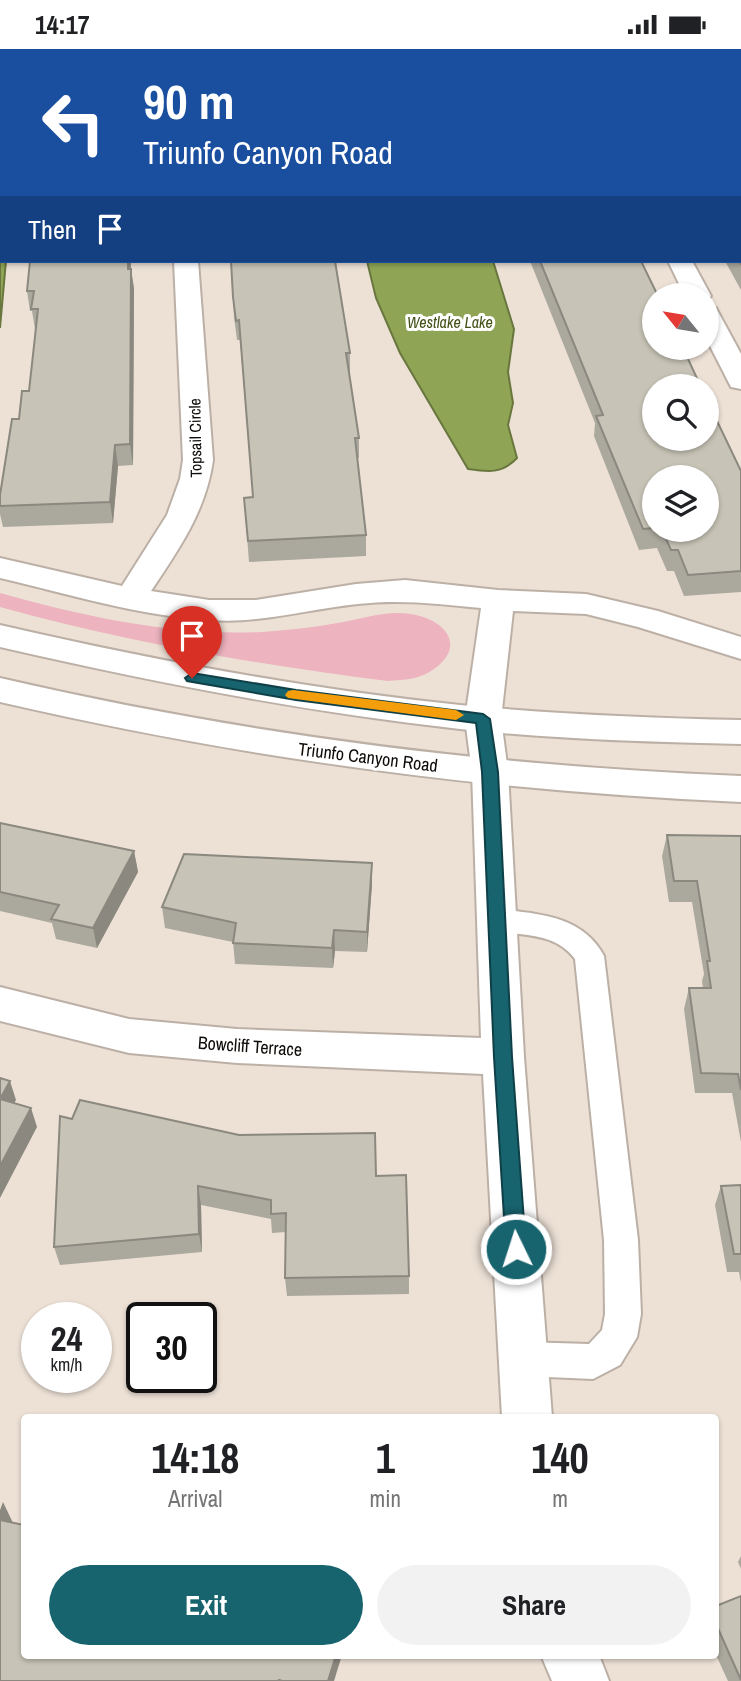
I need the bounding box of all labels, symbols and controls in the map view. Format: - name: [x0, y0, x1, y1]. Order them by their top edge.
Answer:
- text: 14:17: [35, 7, 90, 42]
- text: 90 m: [143, 68, 235, 134]
- icon: left: [28, 77, 119, 168]
- text: Triunfo Canyon Road: [143, 131, 393, 174]
- icon: arrive: [91, 210, 129, 248]
- text: Then: [28, 212, 77, 247]
- north arrow: [642, 283, 719, 361]
- map controls: [642, 283, 719, 542]
- water label: Westlake Lake: [407, 311, 493, 333]
- button: search: [642, 374, 719, 451]
- street label: Topsail Circle: [183, 398, 207, 478]
- button: layers: [642, 465, 719, 542]
- pin: [162, 606, 222, 678]
- icon: arrive: [173, 617, 211, 655]
- street label: Triunfo Canyon Road: [297, 736, 439, 778]
- street label: Bowcliff Terrace: [197, 1030, 303, 1062]
- position arrow: [479, 1212, 553, 1286]
- speed limit sign: 30: [126, 1302, 217, 1393]
- text: 24: [51, 1315, 82, 1362]
- text: km/h: [51, 1352, 83, 1377]
- text: 14:18: [151, 1430, 239, 1486]
- text: 1: [376, 1430, 395, 1486]
- text: 140: [531, 1430, 589, 1486]
- text: Arrival: [168, 1483, 223, 1514]
- text: min: [370, 1483, 401, 1514]
- text: m: [552, 1483, 568, 1514]
- button: Exit: [49, 1565, 363, 1645]
- button: Share: [377, 1565, 691, 1645]

